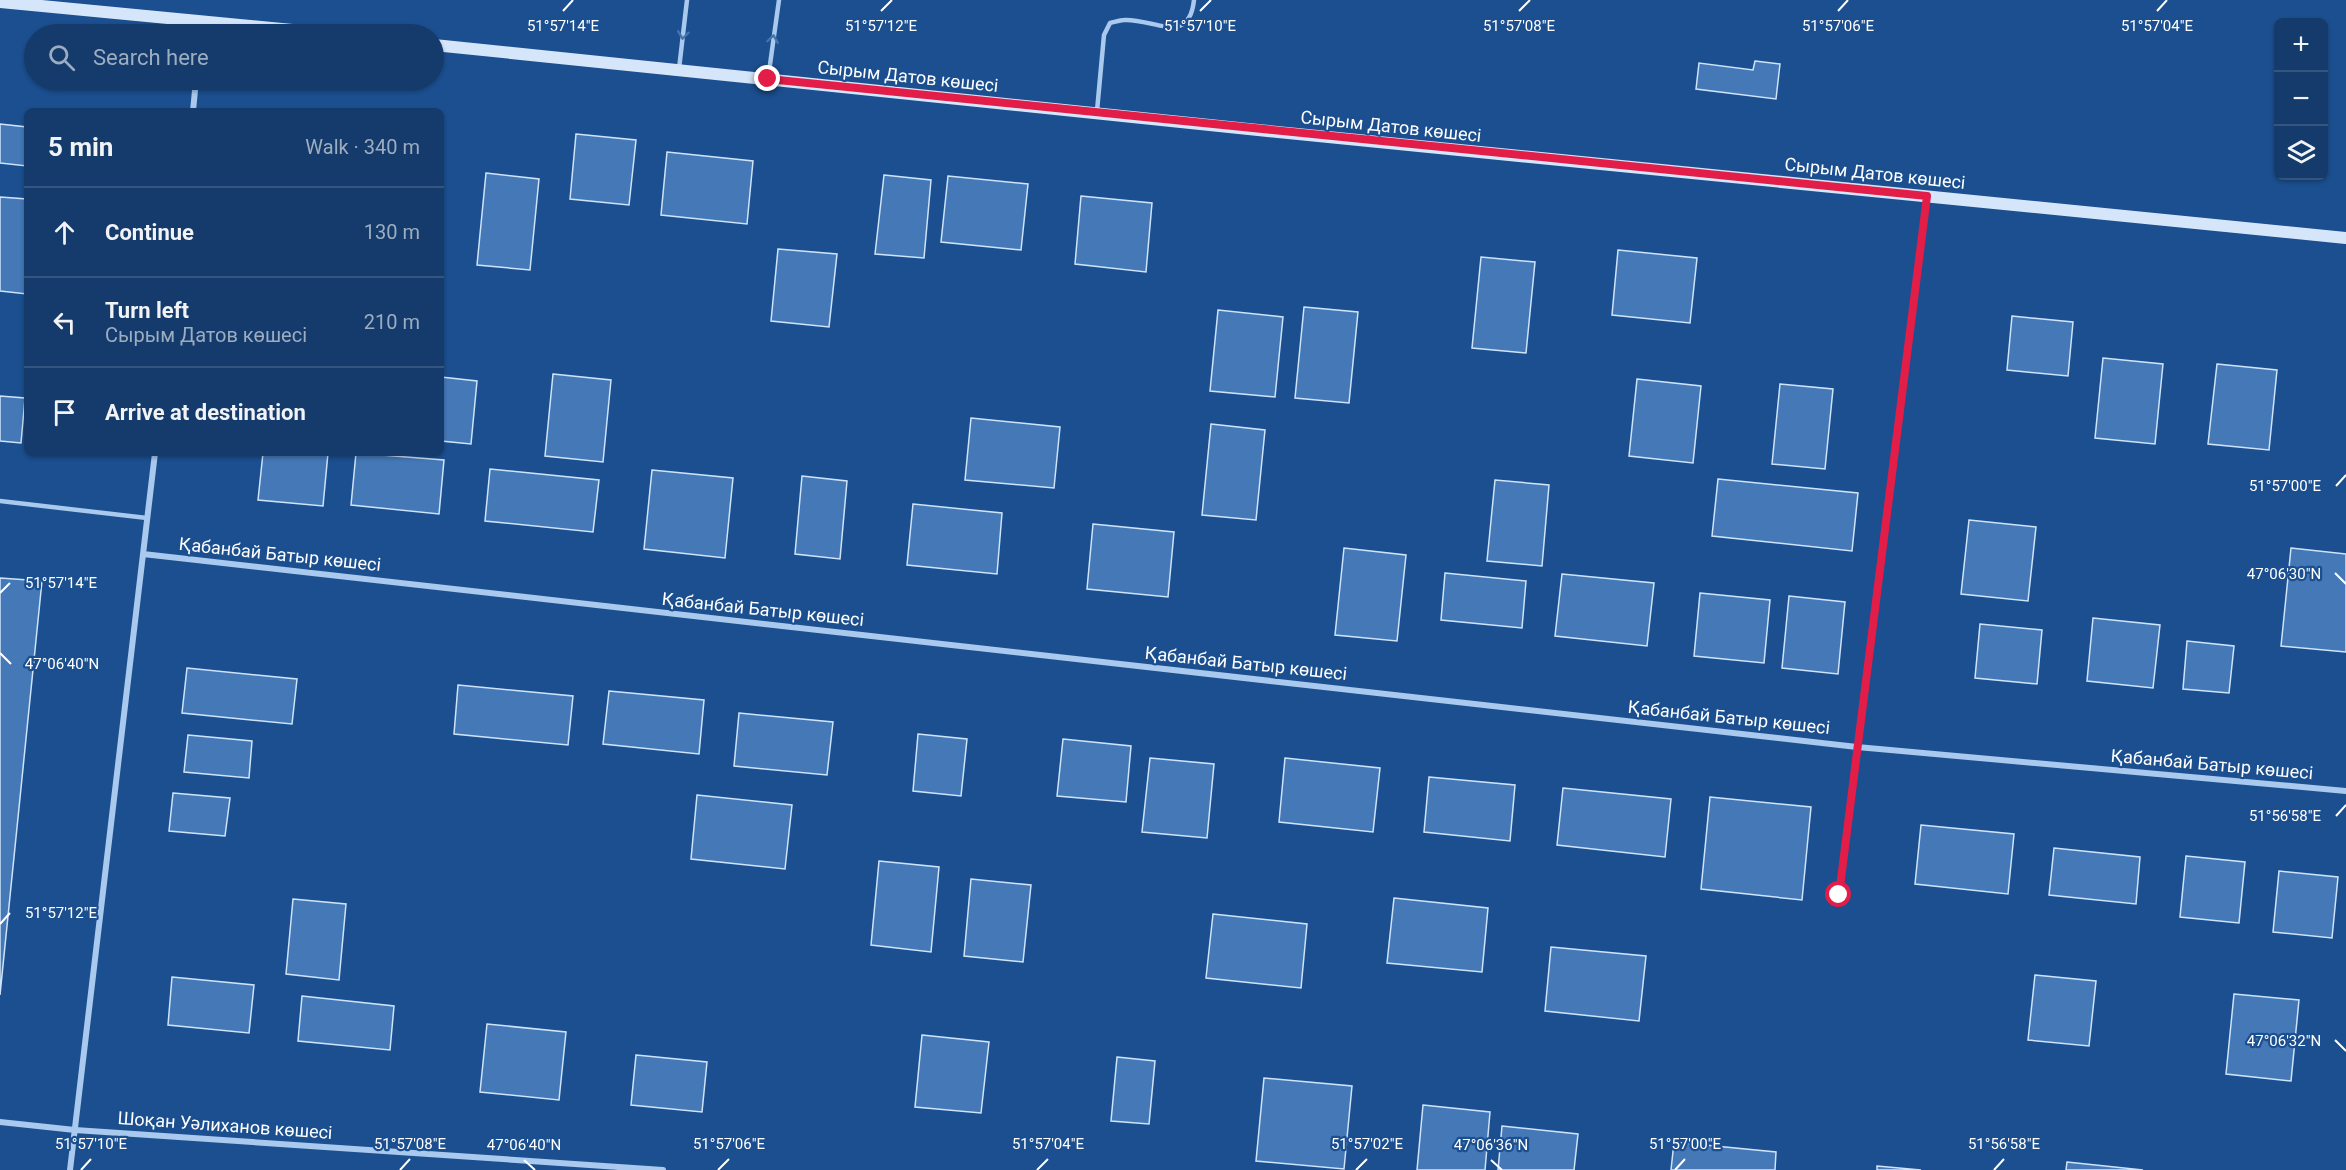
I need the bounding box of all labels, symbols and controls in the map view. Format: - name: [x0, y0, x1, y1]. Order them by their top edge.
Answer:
- text: 51°57'14"E: [527, 17, 600, 35]
- text: 51°57'12"E: [845, 17, 918, 35]
- text: 51°57'10"E: [1164, 17, 1237, 35]
- text: 51°57'08"E: [1483, 17, 1556, 35]
- text: 51°57'06"E: [1802, 17, 1875, 35]
- text: 51°57'04"E: [2121, 17, 2194, 35]
- map controls: [2274, 18, 2328, 180]
- button: +: [2274, 18, 2328, 72]
- search box: [24, 24, 444, 90]
- one-way arrow: [677, 30, 690, 40]
- one-way arrow: [767, 35, 779, 44]
- icon: search: [45, 41, 78, 74]
- text: Search here: [93, 45, 209, 70]
- street label: Сырым Датов көшесі: [816, 56, 1000, 96]
- route end: [754, 65, 780, 91]
- button: −: [2274, 72, 2328, 126]
- street label: Сырым Датов көшесі: [1299, 106, 1483, 146]
- button: layers: [2274, 126, 2328, 180]
- text: 5 min: [48, 132, 113, 162]
- text: Walk · 340 m: [305, 135, 420, 159]
- street label: Сырым Датов көшесі: [1783, 153, 1967, 193]
- icon: ahead: [48, 216, 81, 249]
- text: Continue: [105, 220, 194, 245]
- text: 130 m: [364, 220, 420, 244]
- text: Turn left: [105, 298, 189, 323]
- icon: left: [48, 306, 81, 339]
- text: 210 m: [364, 310, 420, 334]
- text: Сырым Датов көшесі: [105, 323, 307, 347]
- icon: arrive: [48, 396, 81, 429]
- text: Arrive at destination: [105, 400, 306, 425]
- text: 51°57'00"E: [2249, 477, 2322, 495]
- street label: Қабанбай Батыр көшесі: [178, 533, 382, 575]
- text: 47°06'30"N: [2247, 565, 2321, 583]
- text: 51°57'14"E: [25, 574, 98, 592]
- street label: Қабанбай Батыр көшесі: [661, 588, 865, 630]
- street label: Қабанбай Батыр көшесі: [1144, 642, 1348, 684]
- text: 47°06'40"N: [25, 655, 99, 673]
- street label: Қабанбай Батыр көшесі: [1627, 696, 1831, 738]
- street label: Қабанбай Батыр көшесі: [2110, 745, 2314, 783]
- text: 51°56'58"E: [2249, 807, 2322, 825]
- route start: [1825, 881, 1851, 907]
- text: 51°57'12"E: [25, 904, 98, 922]
- text: 47°06'32"N: [2247, 1032, 2321, 1050]
- street label: Шоқан Уәлиханов көшесі: [117, 1107, 333, 1143]
- text: 51°57'10"E: [55, 1135, 128, 1153]
- text: 51°57'08"E: [374, 1135, 447, 1153]
- text: 51°57'06"E: [693, 1135, 766, 1153]
- text: 51°57'04"E: [1012, 1135, 1085, 1153]
- text: 51°57'02"E: [1331, 1135, 1404, 1153]
- text: 51°57'00"E: [1649, 1135, 1722, 1153]
- text: 51°56'58"E: [1968, 1135, 2041, 1153]
- text: 47°06'40"N: [487, 1136, 561, 1154]
- text: 47°06'36"N: [1454, 1136, 1528, 1154]

